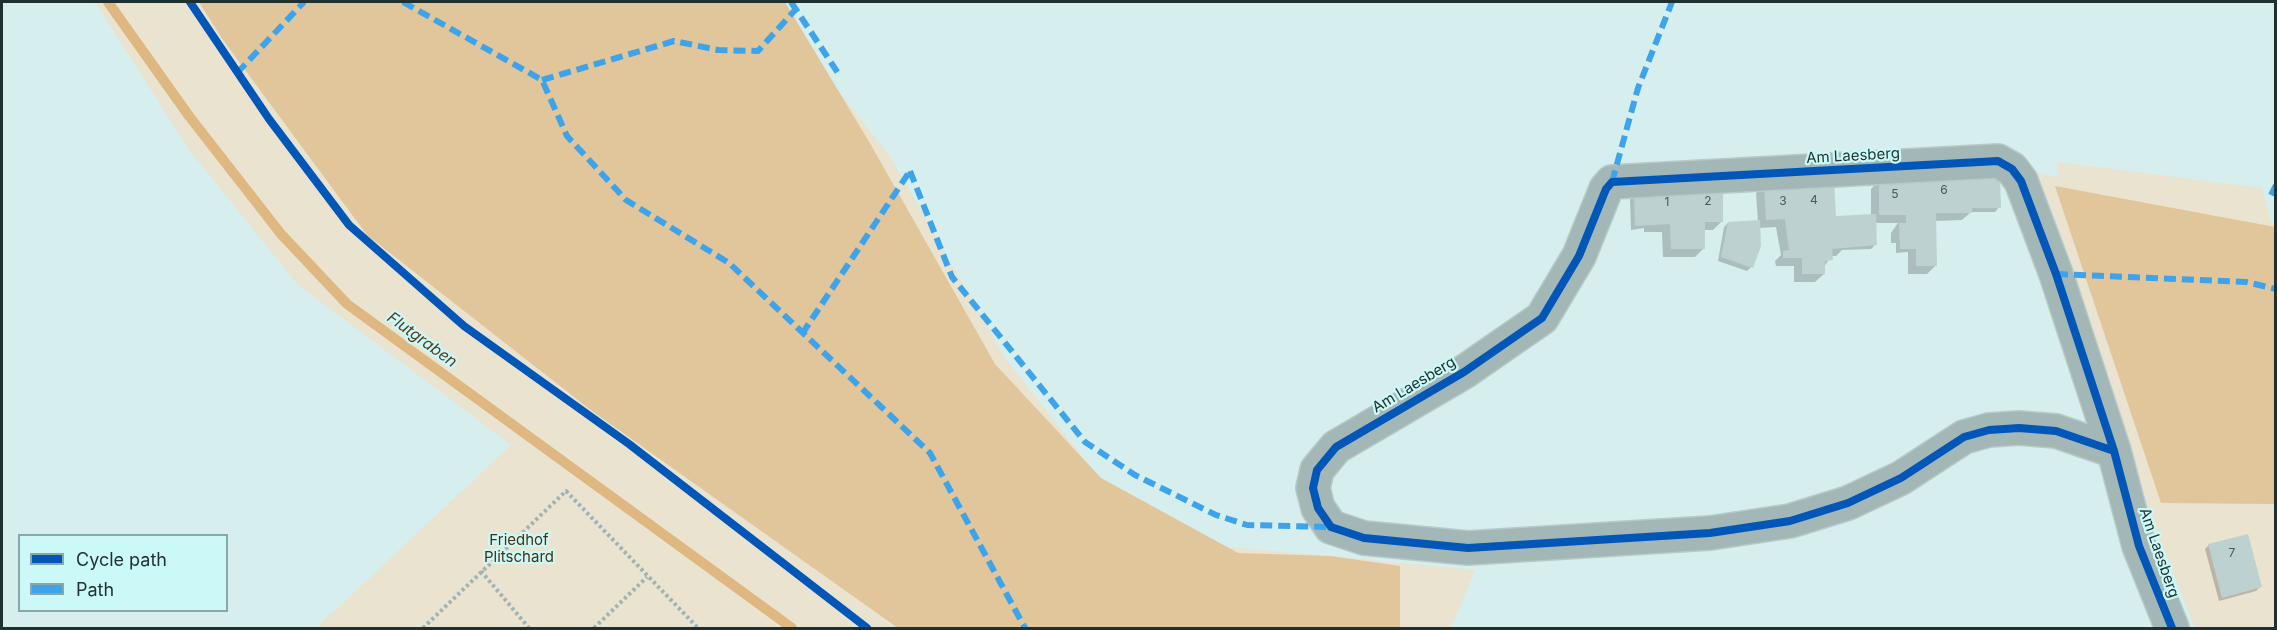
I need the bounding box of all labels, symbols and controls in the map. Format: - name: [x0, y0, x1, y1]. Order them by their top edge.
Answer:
- street label: Am Laesberg: [1806, 145, 1900, 167]
- house number: 6: [1940, 183, 1948, 197]
- house number: 5: [1891, 187, 1899, 201]
- house number: 4: [1810, 193, 1818, 207]
- house number: 2: [1704, 194, 1712, 208]
- house number: 3: [1779, 194, 1787, 208]
- house number: 1: [1665, 195, 1669, 209]
- water label: Flutgraben: [383, 308, 461, 372]
- street label: Am Laesberg: [1369, 353, 1459, 417]
- street label: Am Laesberg: [2135, 506, 2183, 600]
- park label: Friedhof Plitschard: [484, 531, 554, 566]
- legend: [18, 534, 228, 612]
- house number: 7: [2229, 546, 2235, 560]
- text: Cycle path: [76, 549, 167, 570]
- text: Path: [76, 579, 114, 600]

